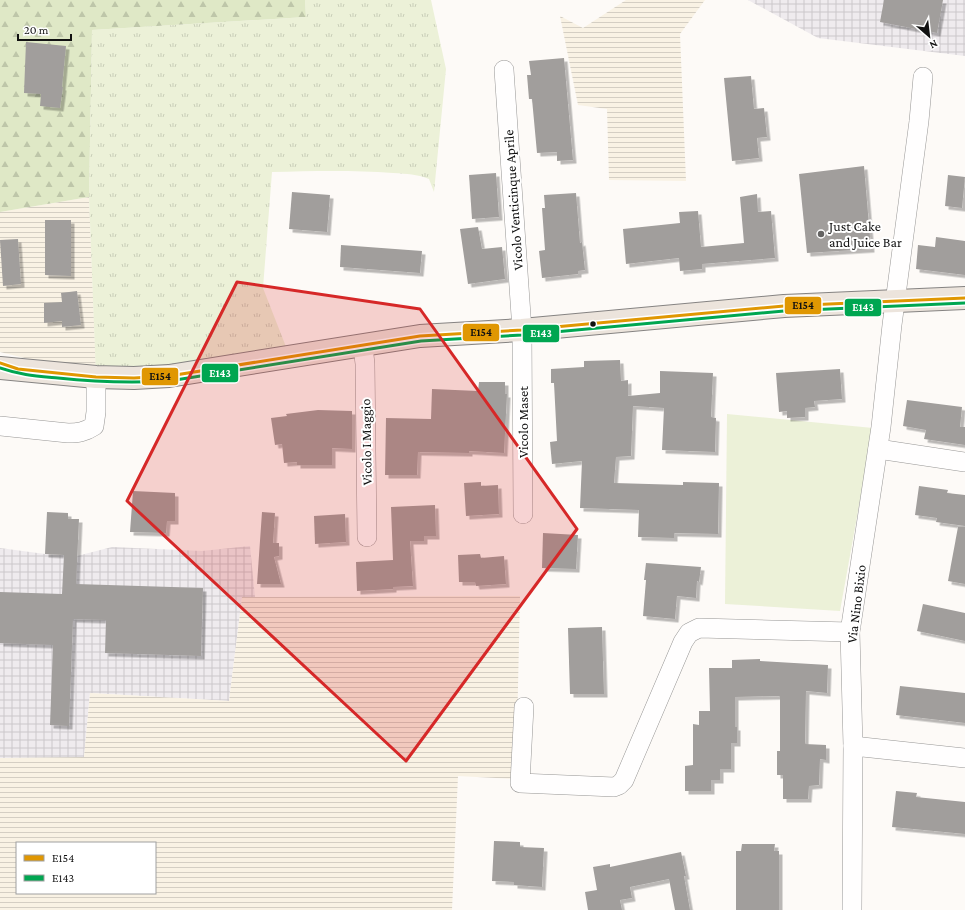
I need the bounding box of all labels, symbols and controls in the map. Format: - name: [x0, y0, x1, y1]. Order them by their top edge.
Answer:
- scale bar: [18, 16, 71, 42]
- north arrow: [909, 16, 949, 56]
- text: 20 m: [24, 23, 49, 37]
- text: N: [927, 38, 940, 52]
- street label: Vicolo Venticinque Aprile: [500, 129, 526, 271]
- place label: Just Cake and Juice Bar: [827, 218, 902, 250]
- marker: Just Cake and Juice Bar: [816, 229, 826, 239]
- line badge: E154: [784, 296, 822, 315]
- line badge: E143: [844, 298, 882, 317]
- text: E154: [792, 299, 814, 311]
- text: E143: [852, 301, 874, 313]
- unlabelled marker: [588, 319, 598, 329]
- line badge: E154: [462, 323, 500, 342]
- line badge: E143: [522, 324, 560, 343]
- text: E154: [470, 326, 492, 338]
- text: E143: [530, 327, 552, 339]
- line badge: E143: [201, 363, 239, 383]
- line badge: E154: [141, 367, 179, 386]
- text: E143: [209, 367, 231, 379]
- text: E154: [149, 370, 171, 382]
- street label: Vicolo Maset: [515, 386, 531, 458]
- street label: Vicolo I Maggio: [357, 399, 375, 485]
- street label: Via Nino Bixio: [843, 564, 869, 644]
- legend: [16, 842, 156, 894]
- text: E154: [52, 851, 74, 865]
- text: E143: [52, 871, 75, 885]

